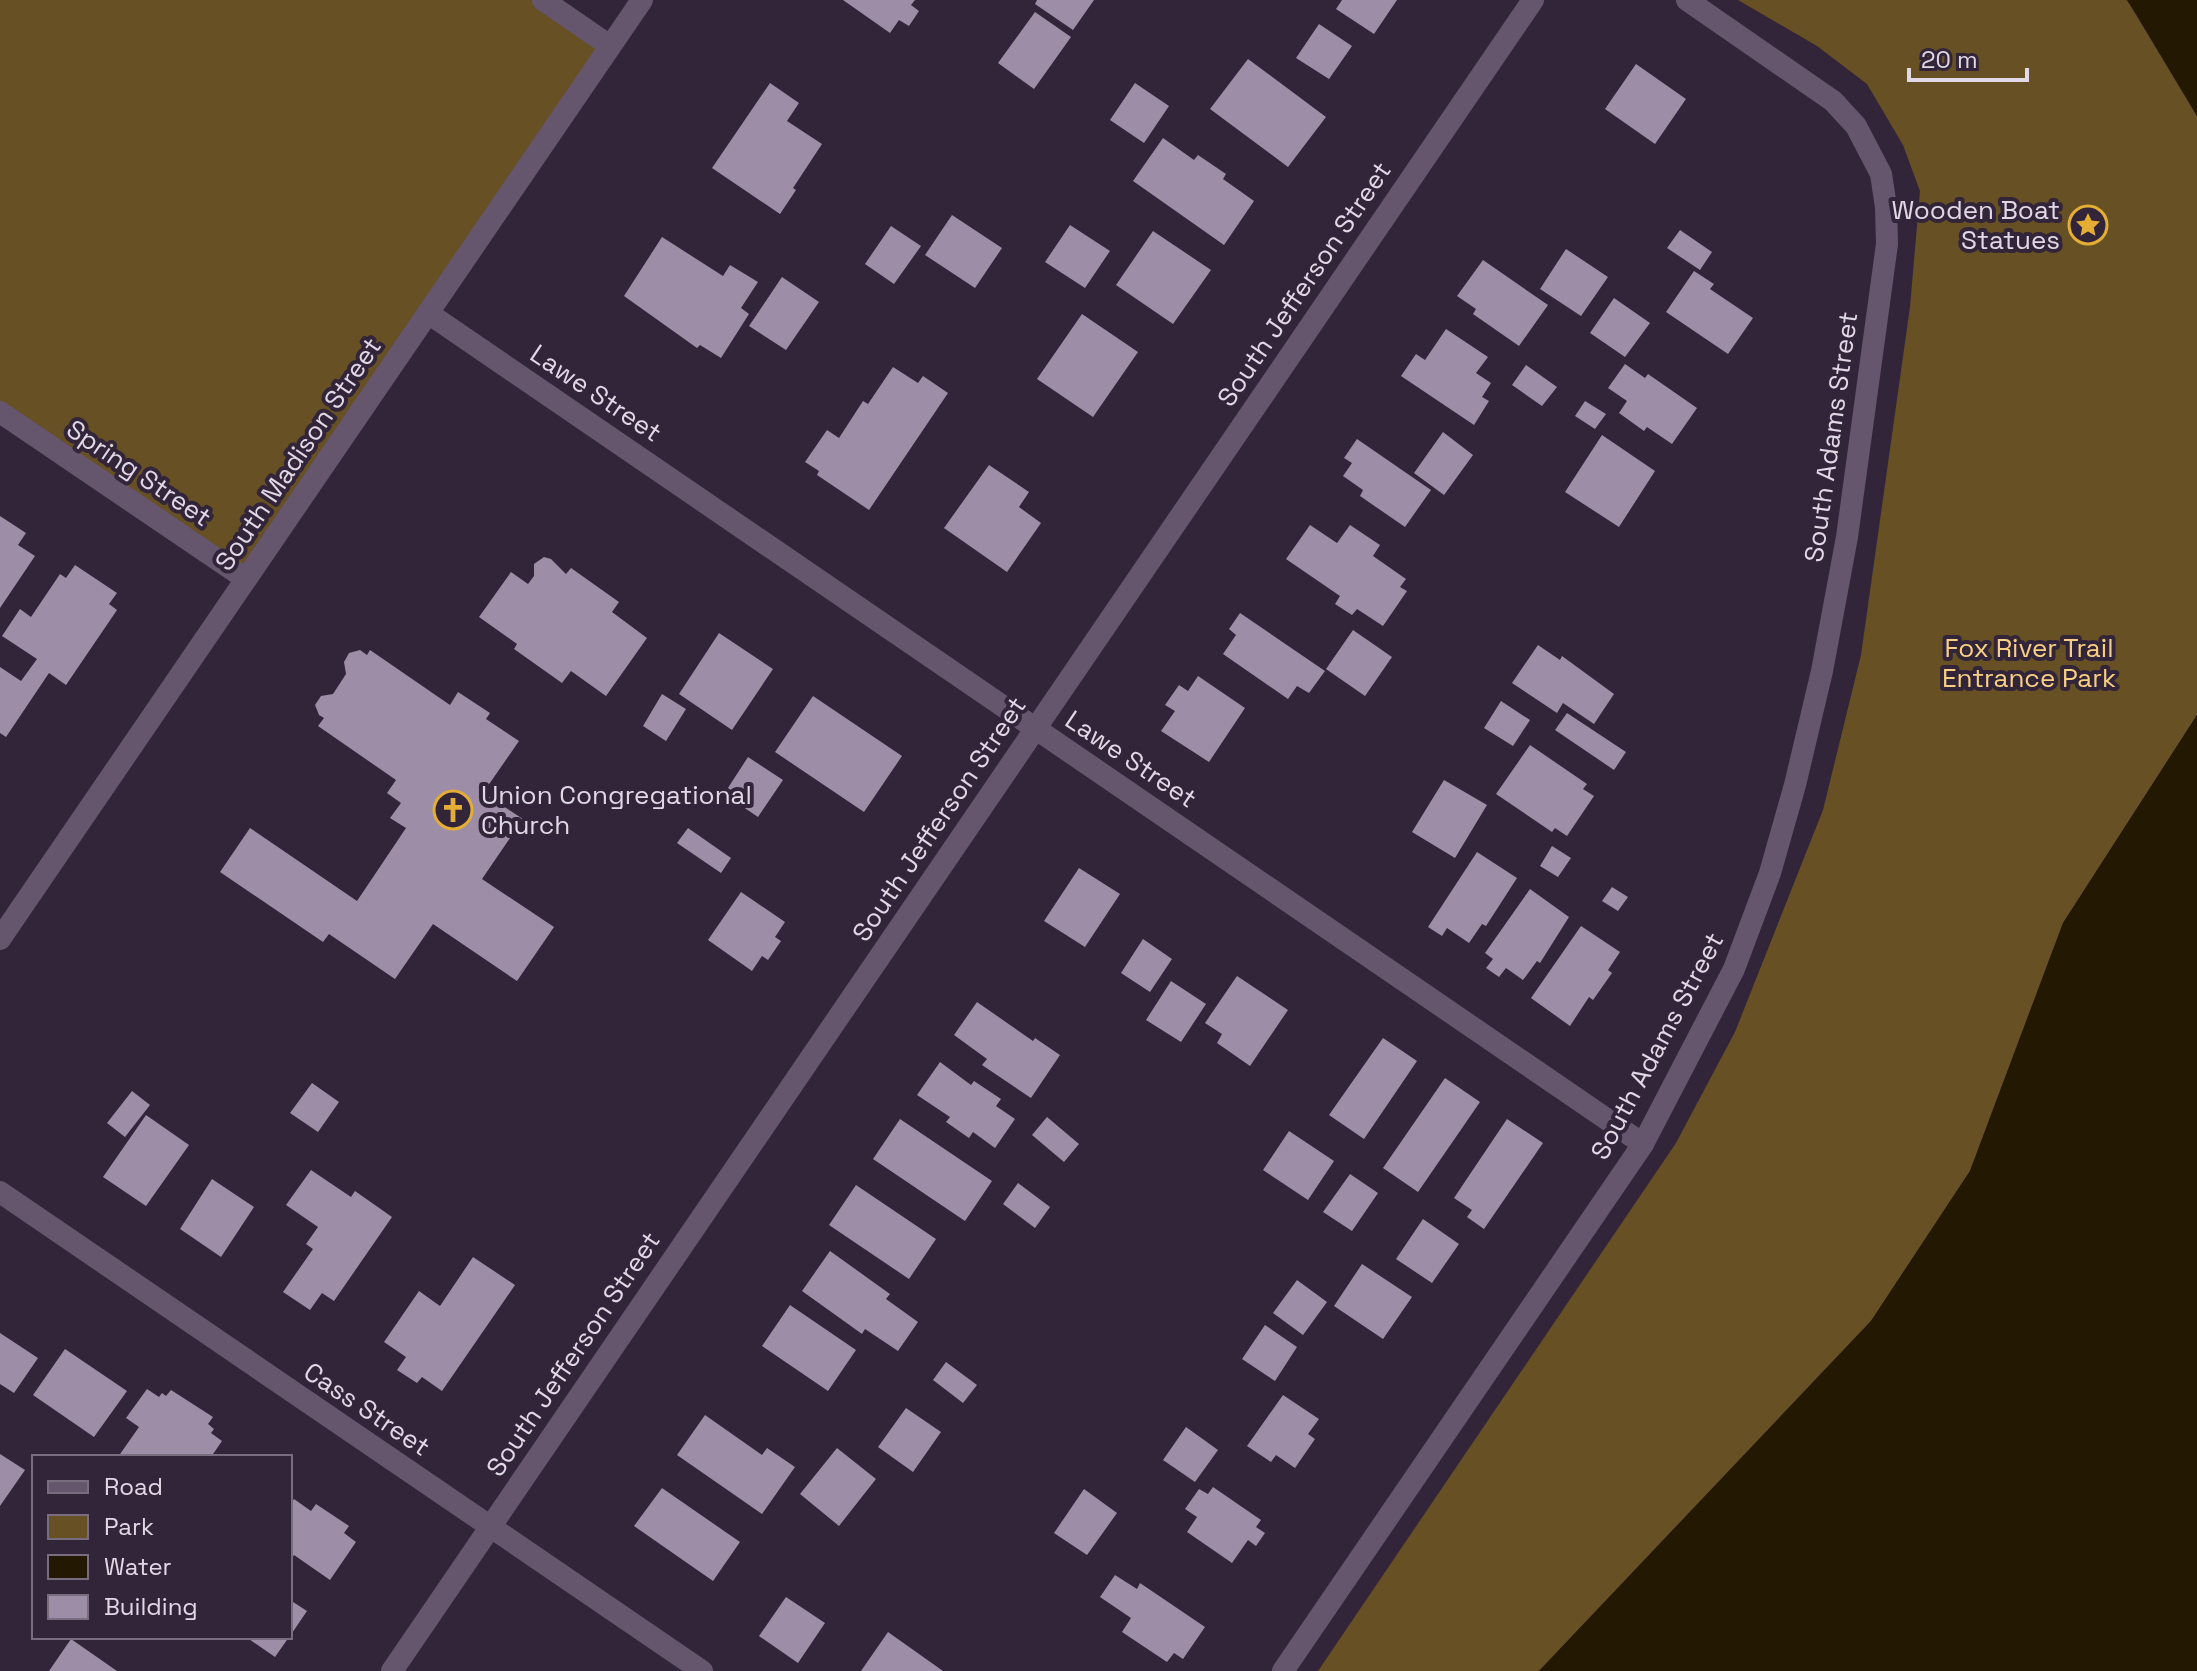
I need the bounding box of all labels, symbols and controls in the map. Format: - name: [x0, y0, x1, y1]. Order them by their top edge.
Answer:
- scale bar: [1909, 32, 2027, 82]
- text: 20 m: [1921, 44, 1978, 75]
- street label: South Jefferson Street: [1209, 155, 1399, 413]
- place label: Wooden Boat Statues: [1891, 193, 2060, 257]
- place icon: Wooden Boat Statues: [2067, 204, 2109, 246]
- street label: South Adams Street: [1797, 310, 1865, 564]
- street label: South Madison Street: [207, 331, 389, 577]
- street label: Lawe Street: [524, 337, 668, 449]
- street label: Spring Street: [60, 412, 218, 534]
- park label: Fox River Trail Entrance Park: [1942, 631, 2116, 695]
- street label: South Jefferson Street: [844, 690, 1034, 948]
- street label: Lawe Street: [1059, 703, 1203, 815]
- place label: Union Congregational Church: [481, 778, 752, 842]
- church icon: Union Congregational Church: [432, 789, 474, 831]
- street label: South Adams Street: [1583, 927, 1731, 1165]
- street label: South Jefferson Street: [478, 1225, 668, 1483]
- street label: Cass Street: [297, 1354, 437, 1464]
- legend: [32, 1455, 292, 1639]
- text: Road: [104, 1471, 163, 1502]
- text: Park: [104, 1511, 154, 1542]
- text: Water: [104, 1551, 172, 1582]
- text: Building: [104, 1591, 198, 1622]

